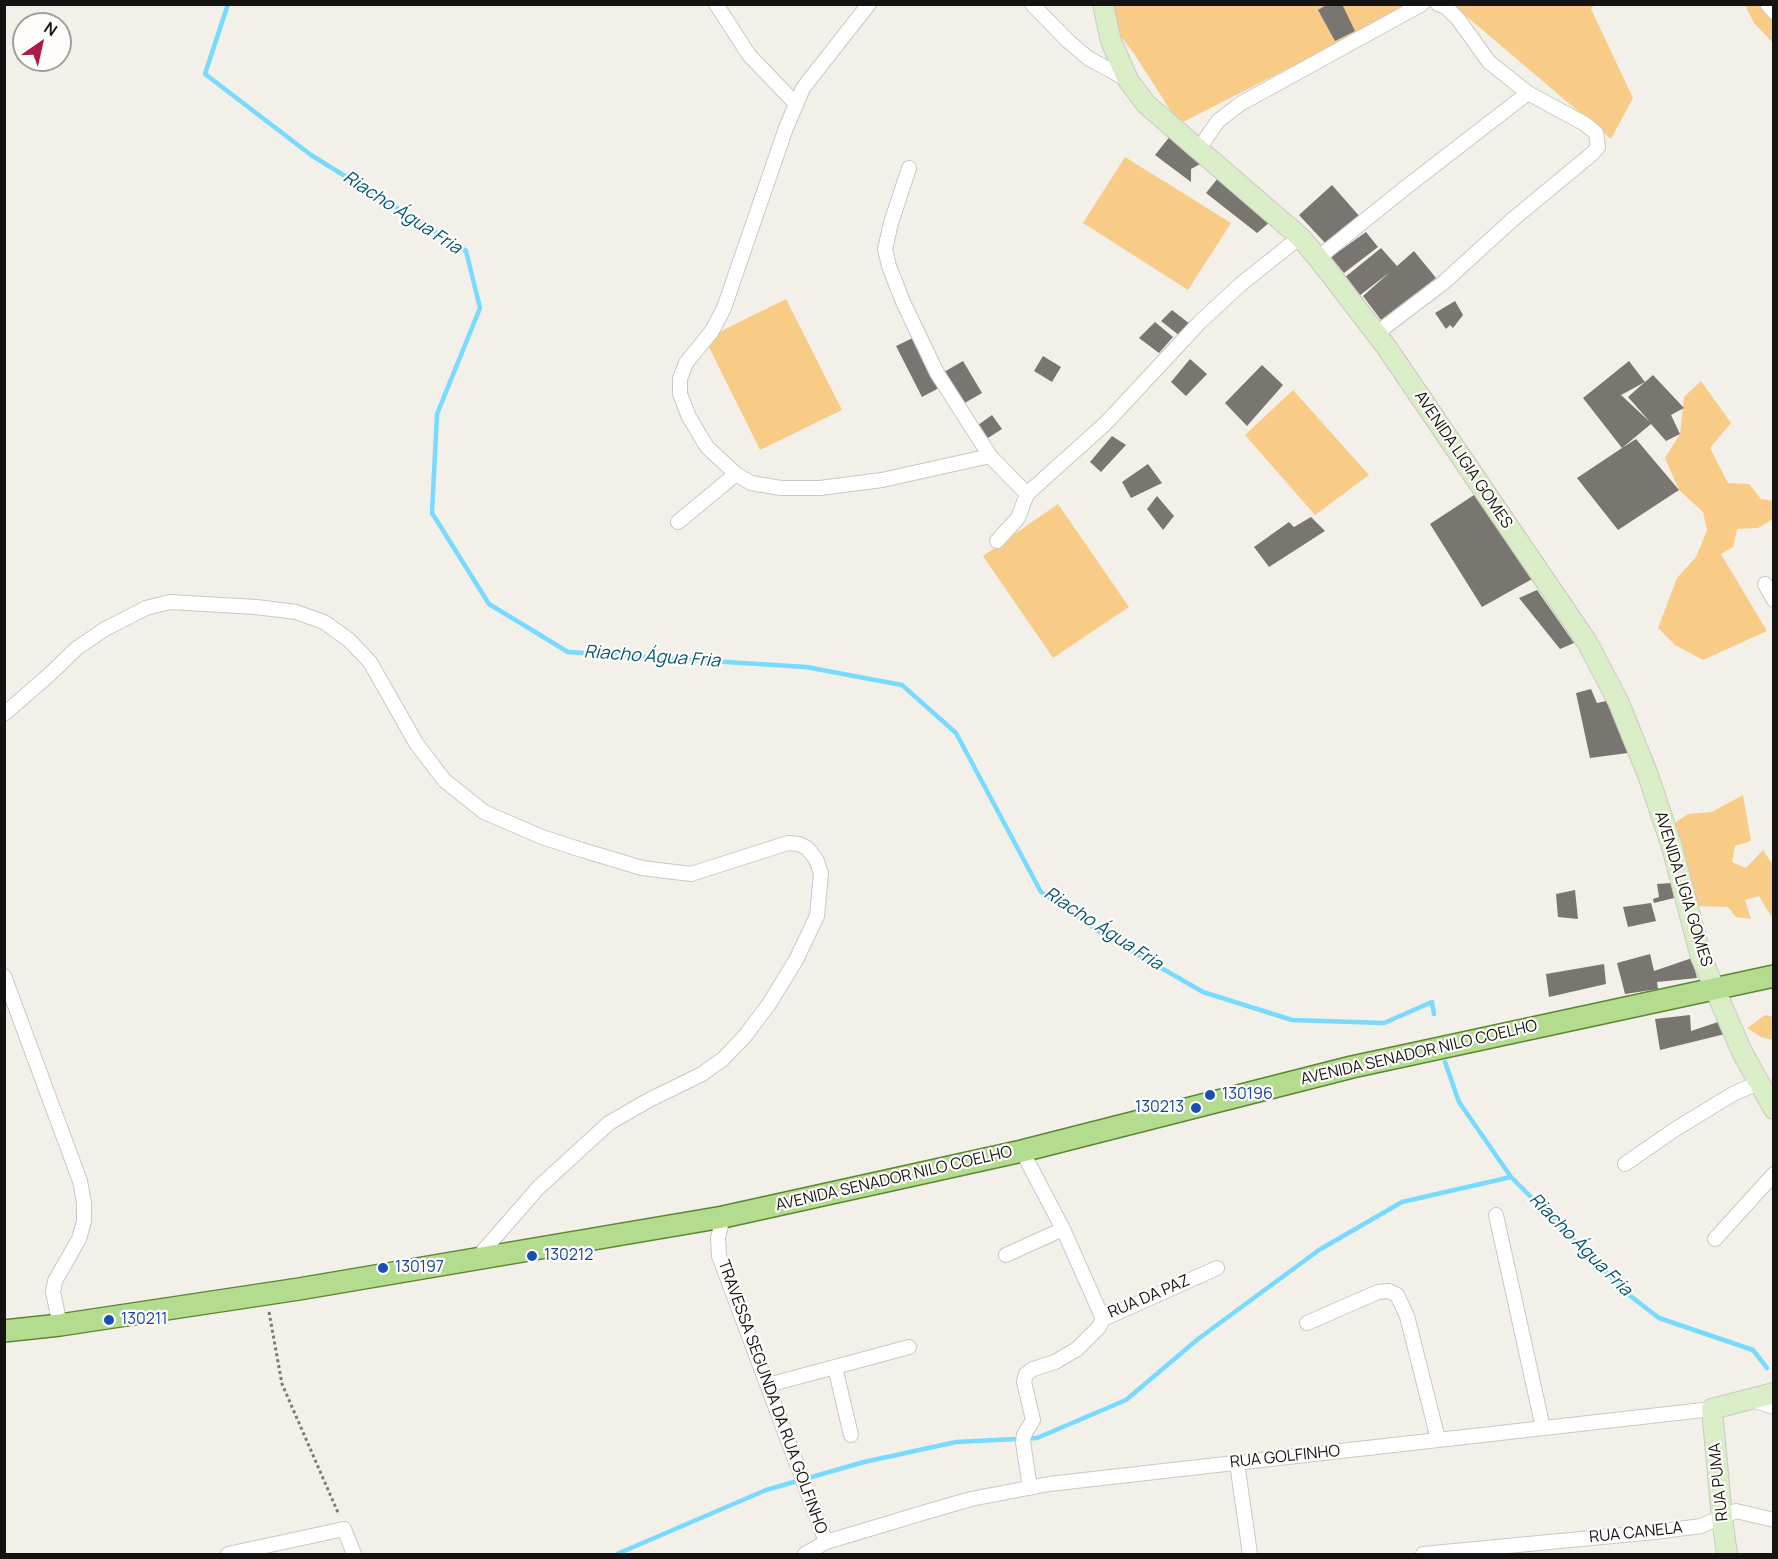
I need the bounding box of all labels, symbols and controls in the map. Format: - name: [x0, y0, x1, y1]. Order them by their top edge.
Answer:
- north arrow: [12, 12, 72, 72]
- text: N: [40, 16, 62, 41]
- water label: Riacho Água Fria: [339, 167, 465, 259]
- street label: AVENIDA LIGIA GOMES: [1410, 388, 1516, 532]
- water label: Riacho Água Fria: [583, 641, 721, 673]
- street label: AVENIDA LIGIA GOMES: [1650, 809, 1716, 969]
- water label: Riacho Água Fria: [1040, 883, 1166, 975]
- street label: AVENIDA SENADOR NILO COELHO: [1299, 1016, 1539, 1090]
- place label: 130196: [1222, 1085, 1273, 1105]
- marker: 130196: [1203, 1088, 1217, 1102]
- place label: 130213: [1135, 1098, 1184, 1118]
- marker: 130213: [1189, 1101, 1203, 1115]
- street label: AVENIDA SENADOR NILO COELHO: [774, 1142, 1014, 1216]
- water label: Riacho Água Fria: [1524, 1189, 1636, 1301]
- place label: 130212: [544, 1246, 593, 1266]
- marker: 130212: [525, 1249, 539, 1263]
- street label: TRAVESSA SEGUNDA DA RUA GOLFINHO: [713, 1257, 831, 1537]
- place label: 130197: [395, 1258, 444, 1278]
- marker: 130197: [376, 1261, 390, 1275]
- street label: RUA DA PAZ: [1105, 1271, 1193, 1323]
- place label: 130211: [121, 1310, 167, 1330]
- marker: 130211: [102, 1313, 116, 1327]
- street label: RUA GOLFINHO: [1229, 1442, 1341, 1472]
- street label: RUA PUMA: [1705, 1442, 1733, 1522]
- street label: RUA CANELA: [1588, 1519, 1684, 1547]

